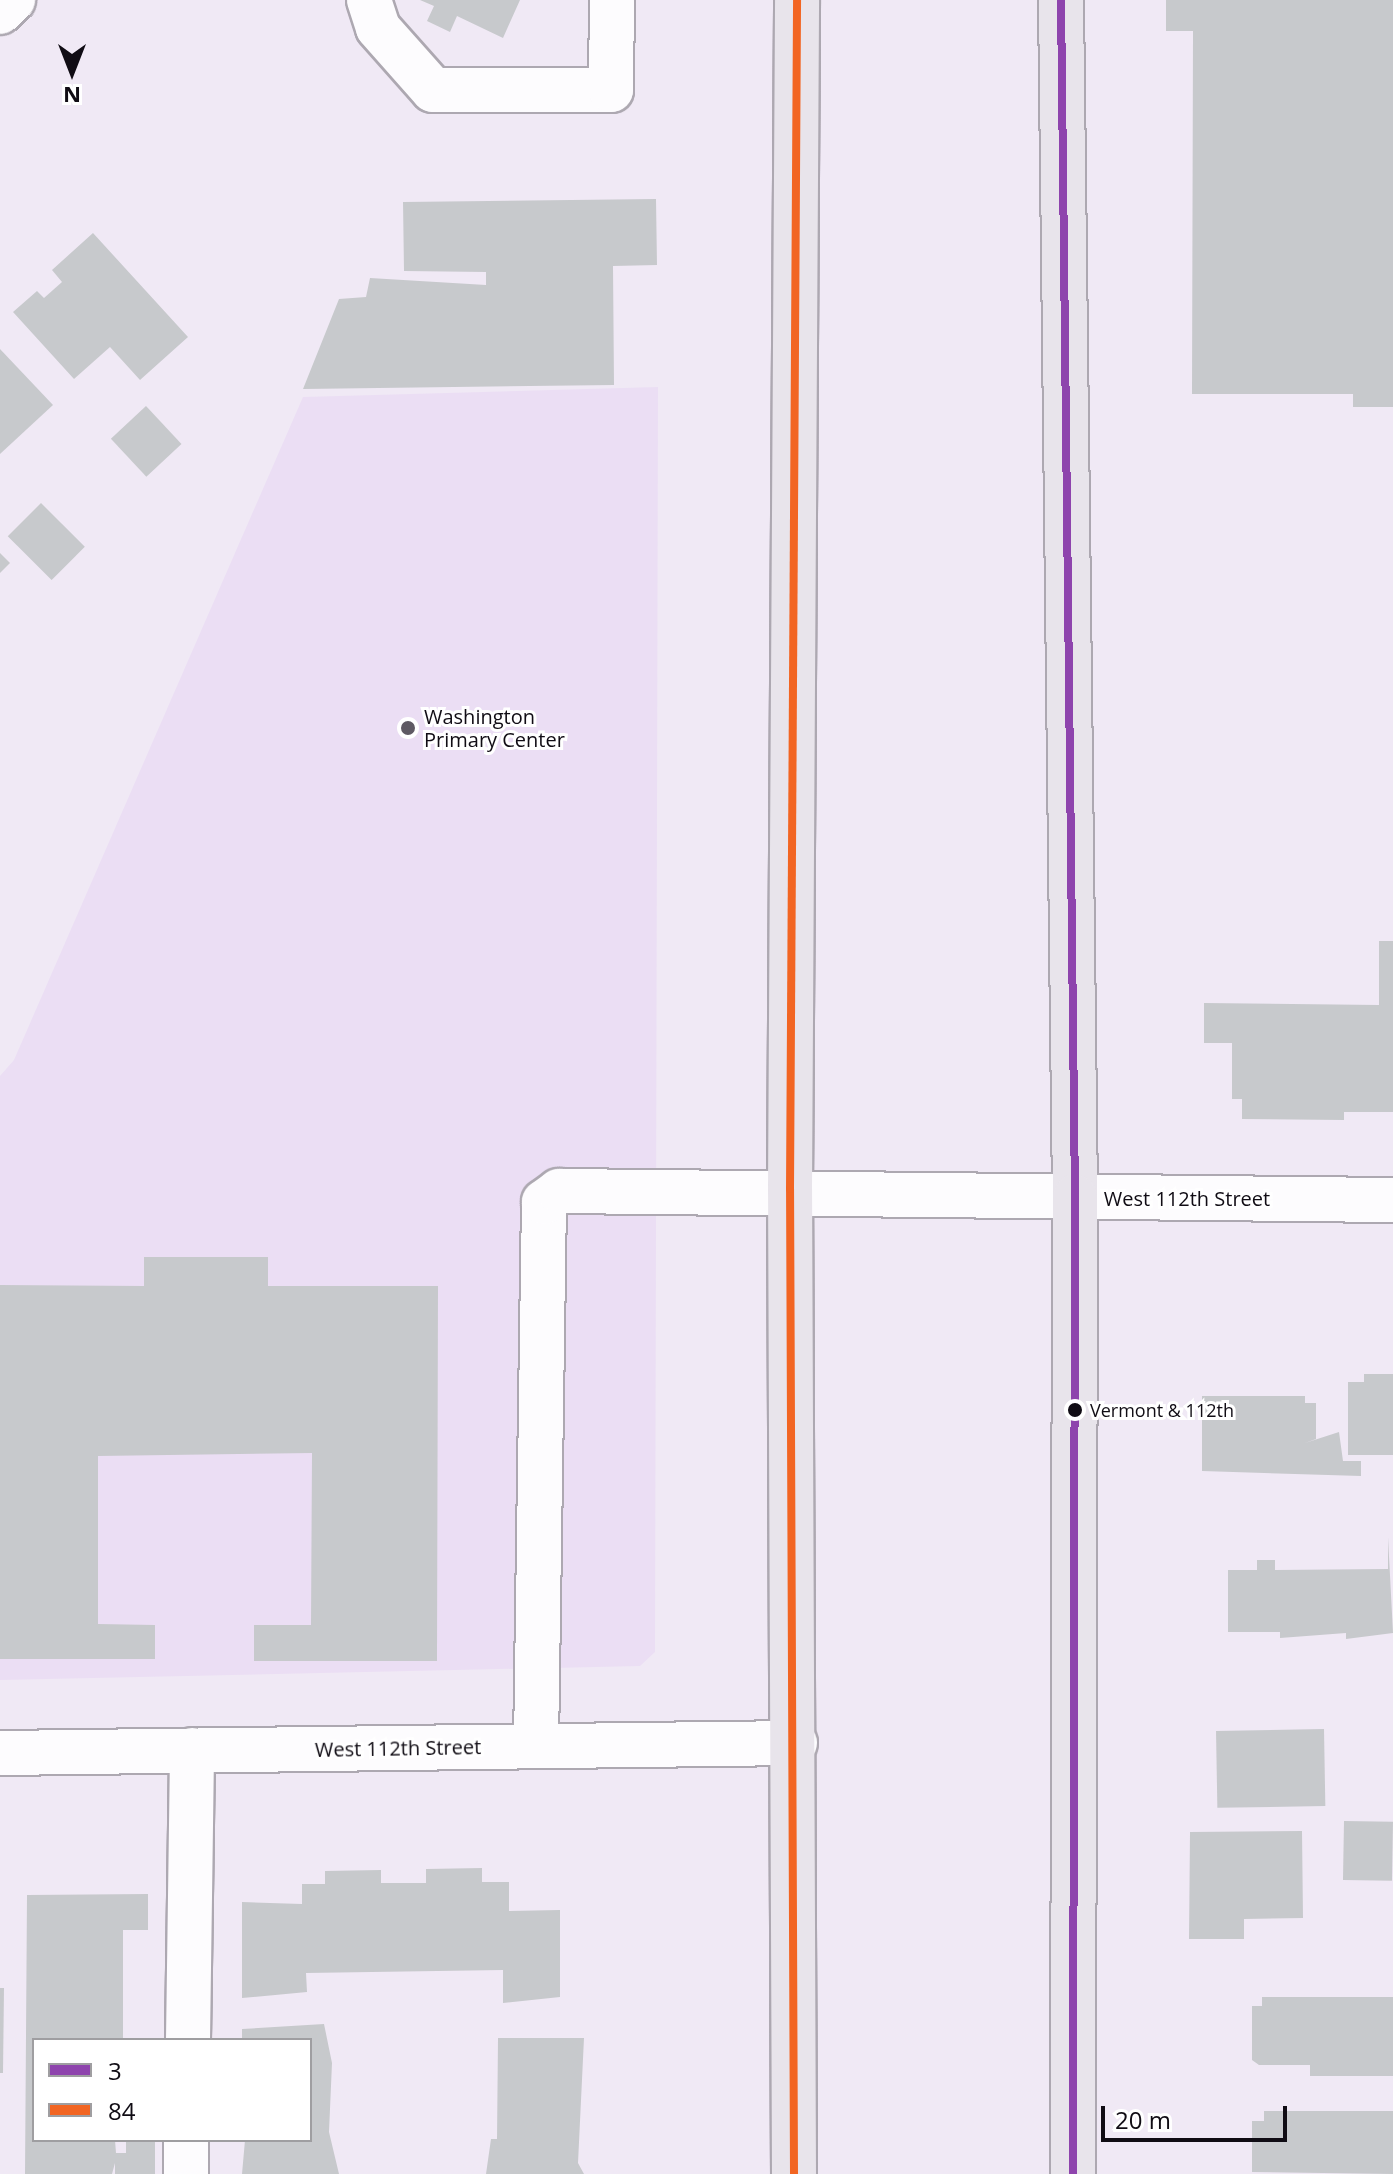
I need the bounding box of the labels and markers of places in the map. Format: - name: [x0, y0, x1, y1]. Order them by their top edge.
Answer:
- place label: Washington Primary Center: [424, 704, 565, 751]
- marker: Washington Primary Center: [399, 719, 417, 737]
- place label: Vermont & 112th: [1090, 1399, 1234, 1421]
- marker: Vermont & 112th: [1067, 1402, 1083, 1418]

